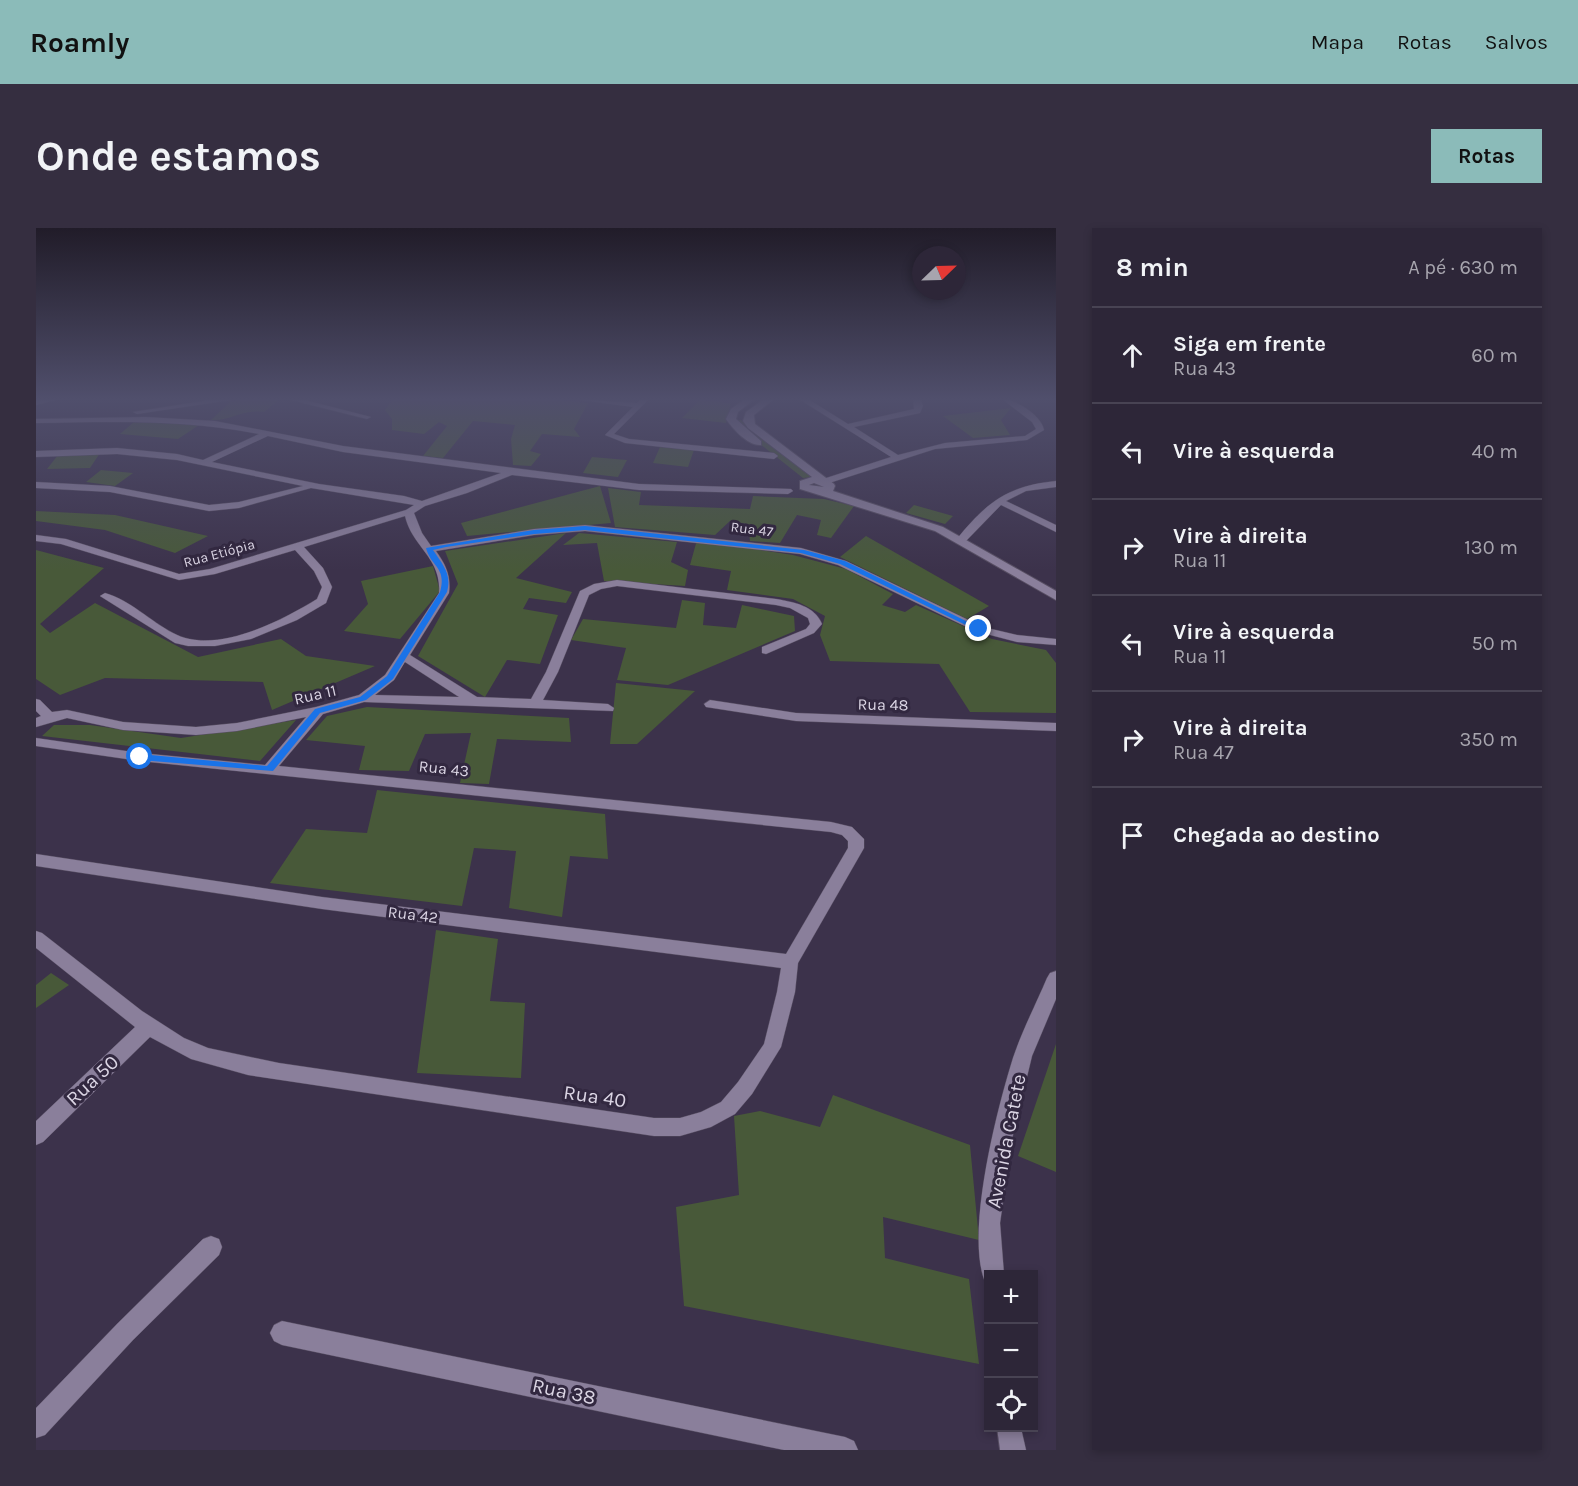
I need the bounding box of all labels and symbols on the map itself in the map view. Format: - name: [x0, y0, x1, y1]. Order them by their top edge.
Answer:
- north arrow: [912, 246, 966, 300]
- street label: Rua 47: [730, 518, 774, 541]
- street label: Rua Etiópia: [182, 536, 257, 571]
- route end: [965, 615, 991, 641]
- street label: Rua 11: [292, 680, 338, 709]
- street label: Rua 48: [857, 695, 909, 714]
- route start: [126, 743, 152, 769]
- street label: Rua 43: [418, 756, 470, 781]
- street label: Rua 42: [387, 902, 439, 927]
- street label: Rua 50: [61, 1050, 123, 1110]
- street label: Avenida Catete: [982, 1072, 1031, 1210]
- street label: Rua 40: [562, 1081, 628, 1112]
- street label: Rua 38: [530, 1374, 598, 1409]

